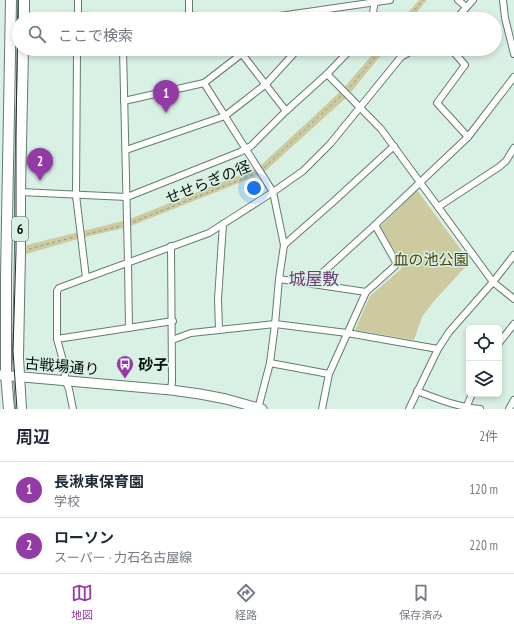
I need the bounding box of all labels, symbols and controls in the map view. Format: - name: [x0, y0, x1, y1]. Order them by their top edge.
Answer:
- search box: [12, 12, 502, 56]
- icon: search: [26, 23, 48, 45]
- text: ここで検索: [58, 26, 133, 45]
- pin: 1: [153, 80, 179, 113]
- pin: 2: [27, 148, 53, 181]
- street label: せせらぎの径: [163, 156, 253, 208]
- your location: [244, 178, 264, 198]
- road number: 6: [12, 217, 28, 241]
- park label: 血の池公園: [393, 250, 469, 269]
- district label: 城屋敷: [289, 268, 340, 290]
- map controls: [466, 325, 502, 397]
- button: locate: [466, 325, 502, 361]
- street label: 古戦場通り: [24, 353, 100, 379]
- bus stop icon: 砂子: [115, 354, 135, 379]
- place label: 砂子: [138, 355, 168, 374]
- button: layers: [466, 361, 502, 397]
- text: 周辺: [16, 426, 50, 448]
- text: 2件: [479, 428, 498, 445]
- text: 長湫東保育園: [54, 472, 144, 491]
- text: 1: [26, 481, 32, 498]
- text: 120 m: [469, 481, 498, 498]
- text: 学校: [54, 493, 80, 510]
- text: ローソン: [54, 528, 114, 547]
- text: 2: [26, 537, 32, 554]
- text: 220 m: [469, 537, 498, 554]
- text: スーパー · 力石名古屋線: [54, 549, 192, 566]
- tab: 地図: [71, 582, 93, 622]
- tab: 経路: [235, 582, 257, 622]
- tab: 保存済み: [399, 582, 443, 622]

